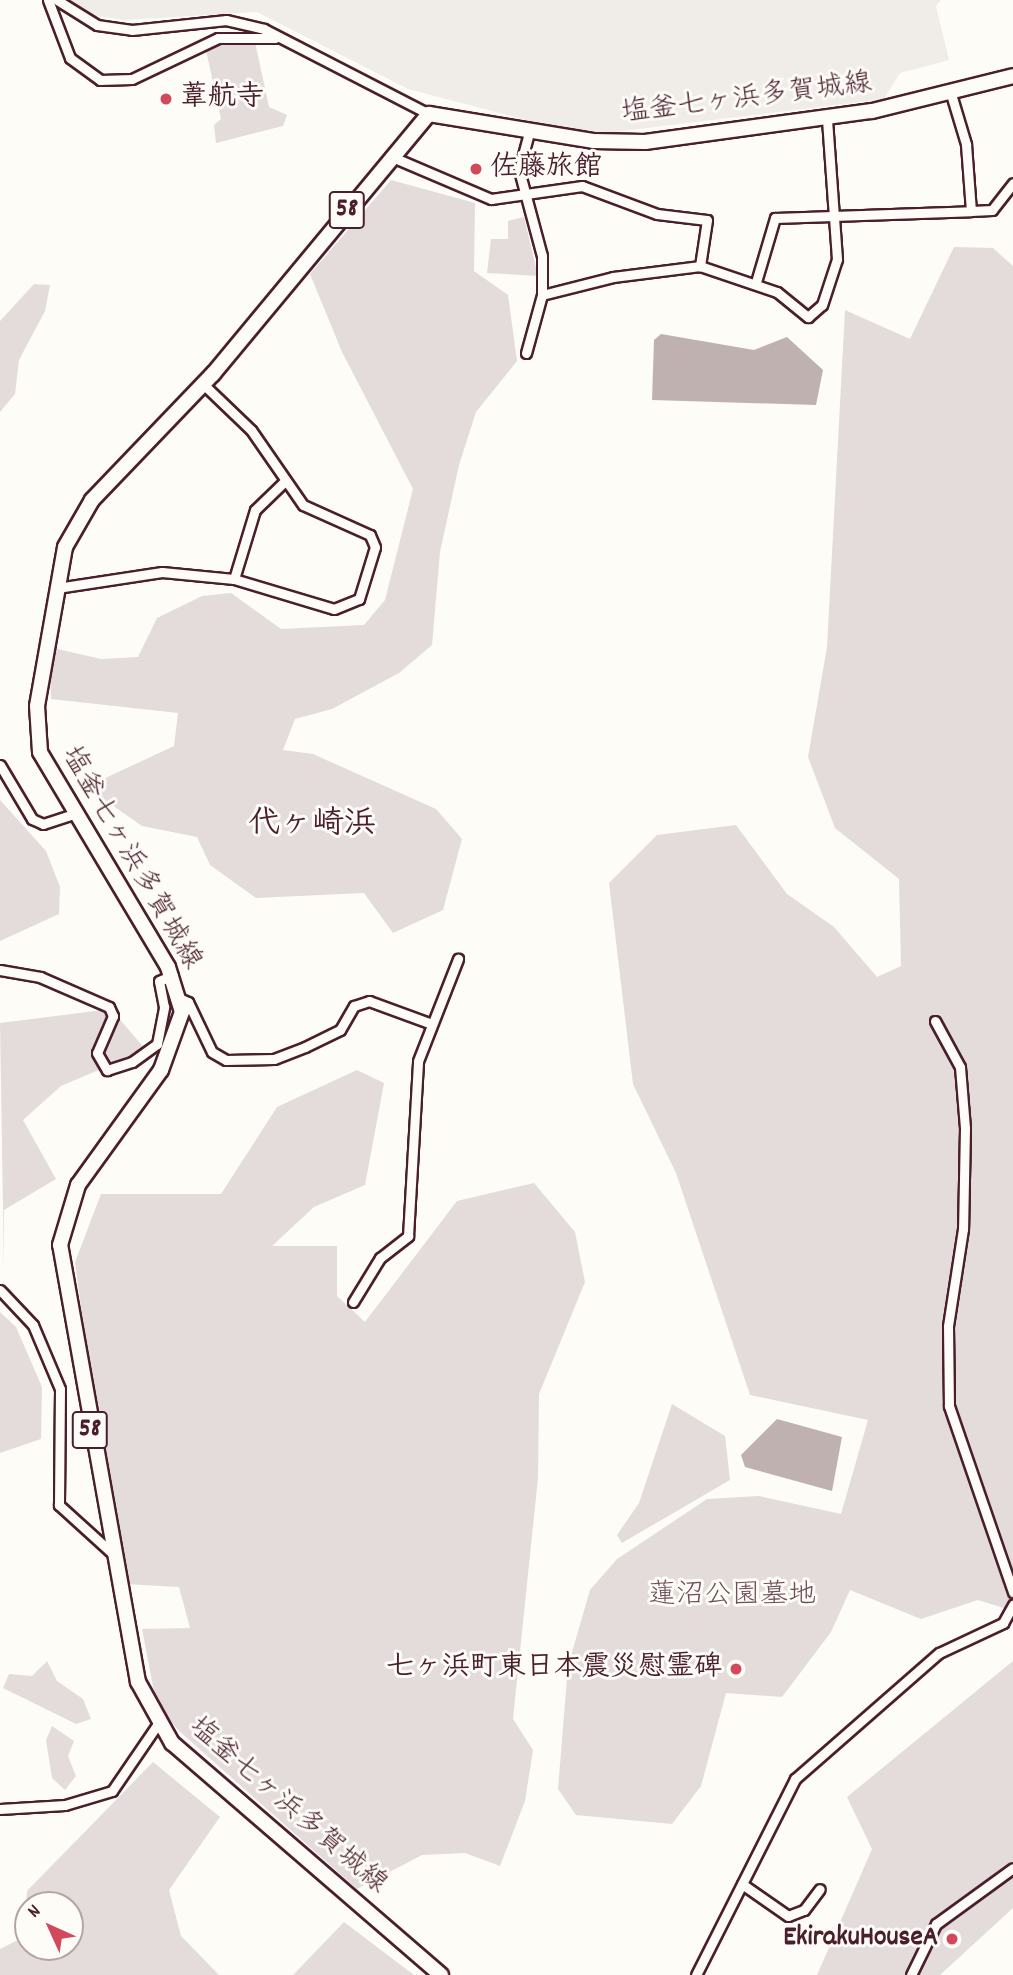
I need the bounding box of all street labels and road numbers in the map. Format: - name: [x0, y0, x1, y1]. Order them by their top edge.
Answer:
- street label: 塩釜七ヶ浜多賀城線: [620, 68, 874, 132]
- road number: 58: [328, 188, 366, 232]
- street label: 塩釜七ヶ浜多賀城線: [52, 741, 208, 977]
- road number: 58: [71, 1408, 109, 1452]
- street label: 塩釜七ヶ浜多賀城線: [181, 1712, 393, 1902]

